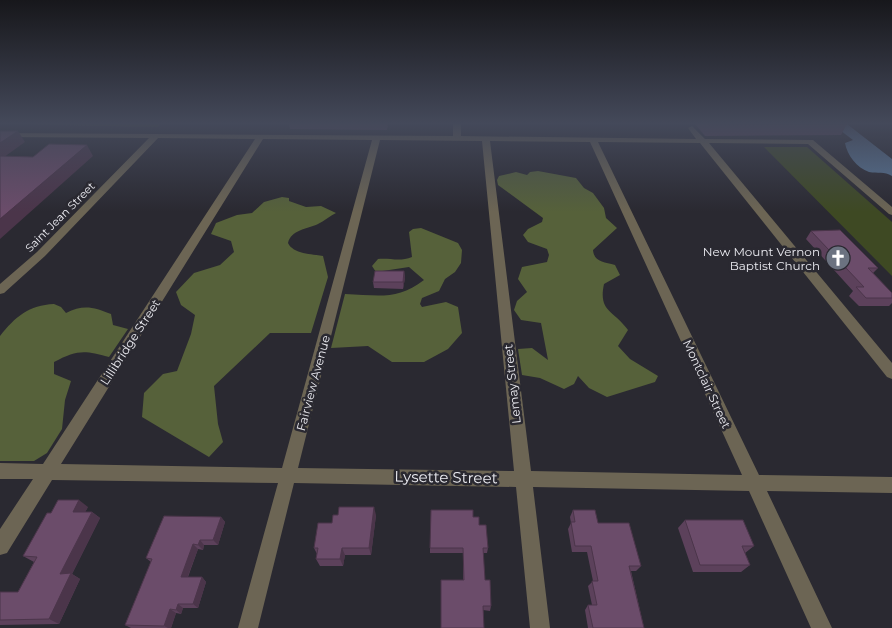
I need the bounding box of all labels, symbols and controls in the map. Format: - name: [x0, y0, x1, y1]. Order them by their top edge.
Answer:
- street label: Saint Jean Street: [22, 179, 98, 255]
- place label: New Mount Vernon Baptist Church: [703, 244, 820, 273]
- church icon: New Mount Vernon Baptist Church: [825, 245, 851, 271]
- street label: Lillibridge Street: [97, 296, 163, 388]
- street label: Fairview Avenue: [293, 333, 333, 433]
- street label: Montclair Street: [680, 337, 734, 431]
- street label: Lemay Street: [500, 343, 524, 424]
- street label: Lysette Street: [394, 467, 498, 487]

